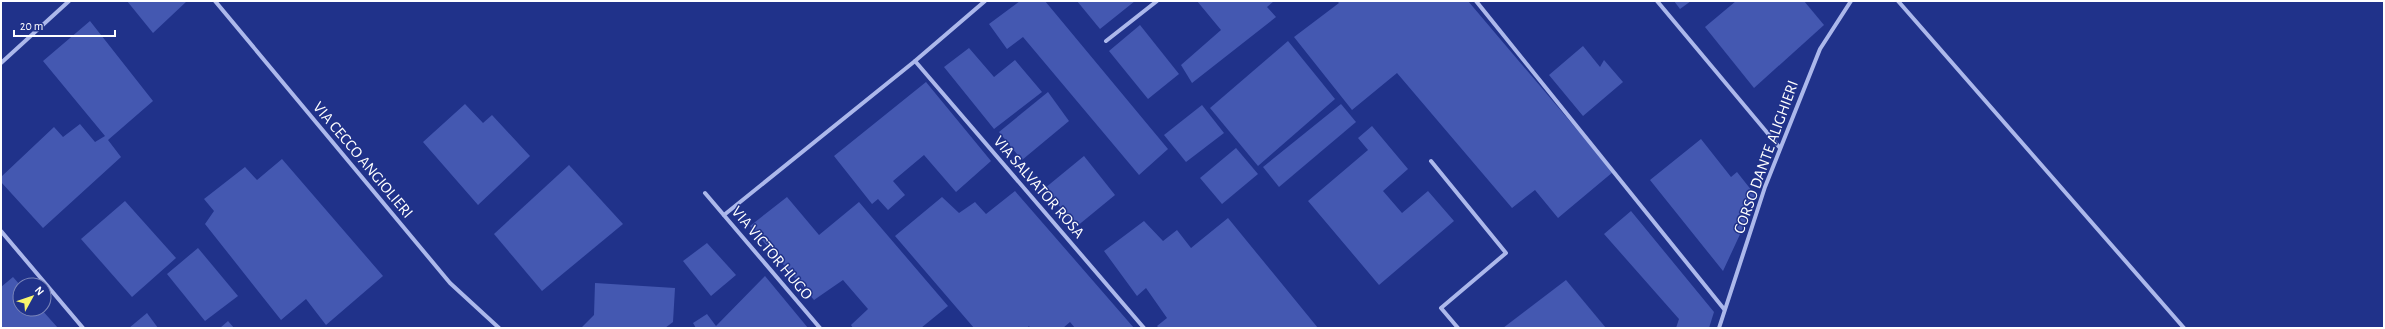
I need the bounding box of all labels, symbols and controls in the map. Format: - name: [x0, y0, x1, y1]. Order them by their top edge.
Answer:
- scale bar: [14, 12, 115, 38]
- text: 20 m: [20, 20, 43, 32]
- street label: CORSO DANTE ALIGHIERI: [1731, 78, 1801, 236]
- street label: VIA CECCO ANGIOLIERI: [310, 99, 416, 221]
- street label: VIA SALVATOR ROSA: [990, 133, 1088, 241]
- street label: VIA VICTOR HUGO: [729, 203, 815, 303]
- north arrow: [12, 277, 52, 317]
- text: N: [33, 284, 46, 297]

